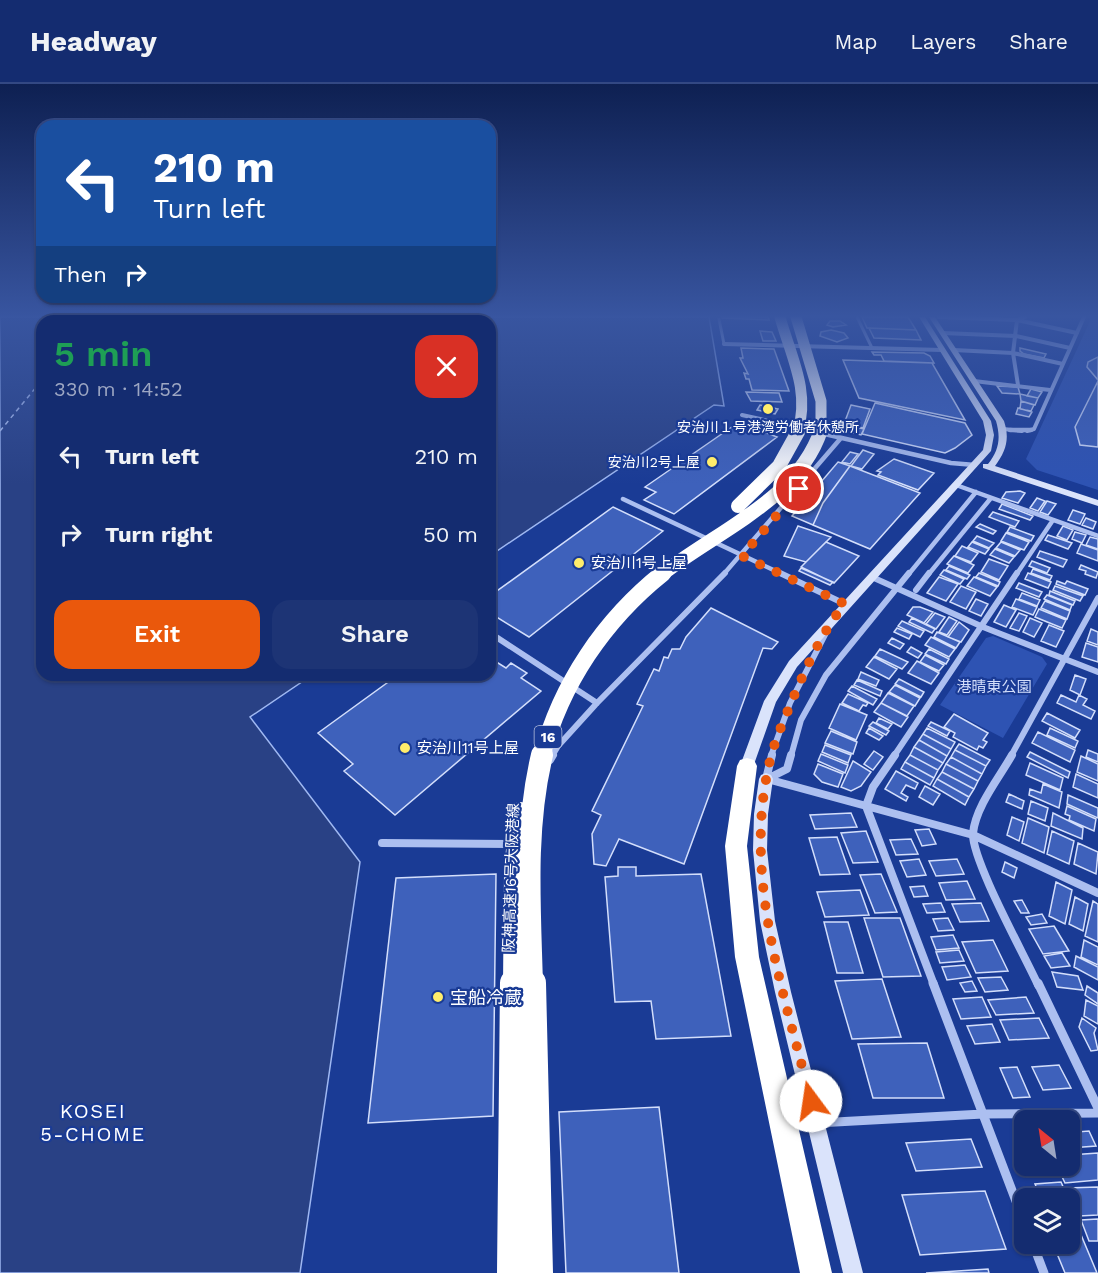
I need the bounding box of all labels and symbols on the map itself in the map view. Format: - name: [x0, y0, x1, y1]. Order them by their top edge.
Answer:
- marker: 安治川１号港湾労働者休憩所: [761, 402, 775, 416]
- place label: 安治川１号港湾労働者休憩所: [677, 419, 859, 435]
- place label: 安治川2号上屋: [608, 454, 700, 470]
- marker: 安治川2号上屋: [705, 455, 719, 469]
- pin: [773, 463, 824, 514]
- place label: 安治川1号上屋: [591, 554, 687, 572]
- marker: 安治川1号上屋: [572, 556, 586, 570]
- park label: 港晴東公園: [956, 678, 1032, 696]
- road number: 16: [534, 726, 562, 748]
- place label: 安治川11号上屋: [417, 739, 519, 757]
- marker: 安治川11号上屋: [398, 741, 412, 755]
- street label: 阪神高速16号大阪港線: [499, 803, 523, 953]
- place label: 宝船冷蔵: [450, 987, 522, 1008]
- marker: 宝船冷蔵: [431, 990, 445, 1004]
- position arrow: [779, 1069, 843, 1133]
- district label: KOSEI 5-CHOME: [40, 1099, 146, 1146]
- north arrow: [1014, 1110, 1080, 1176]

